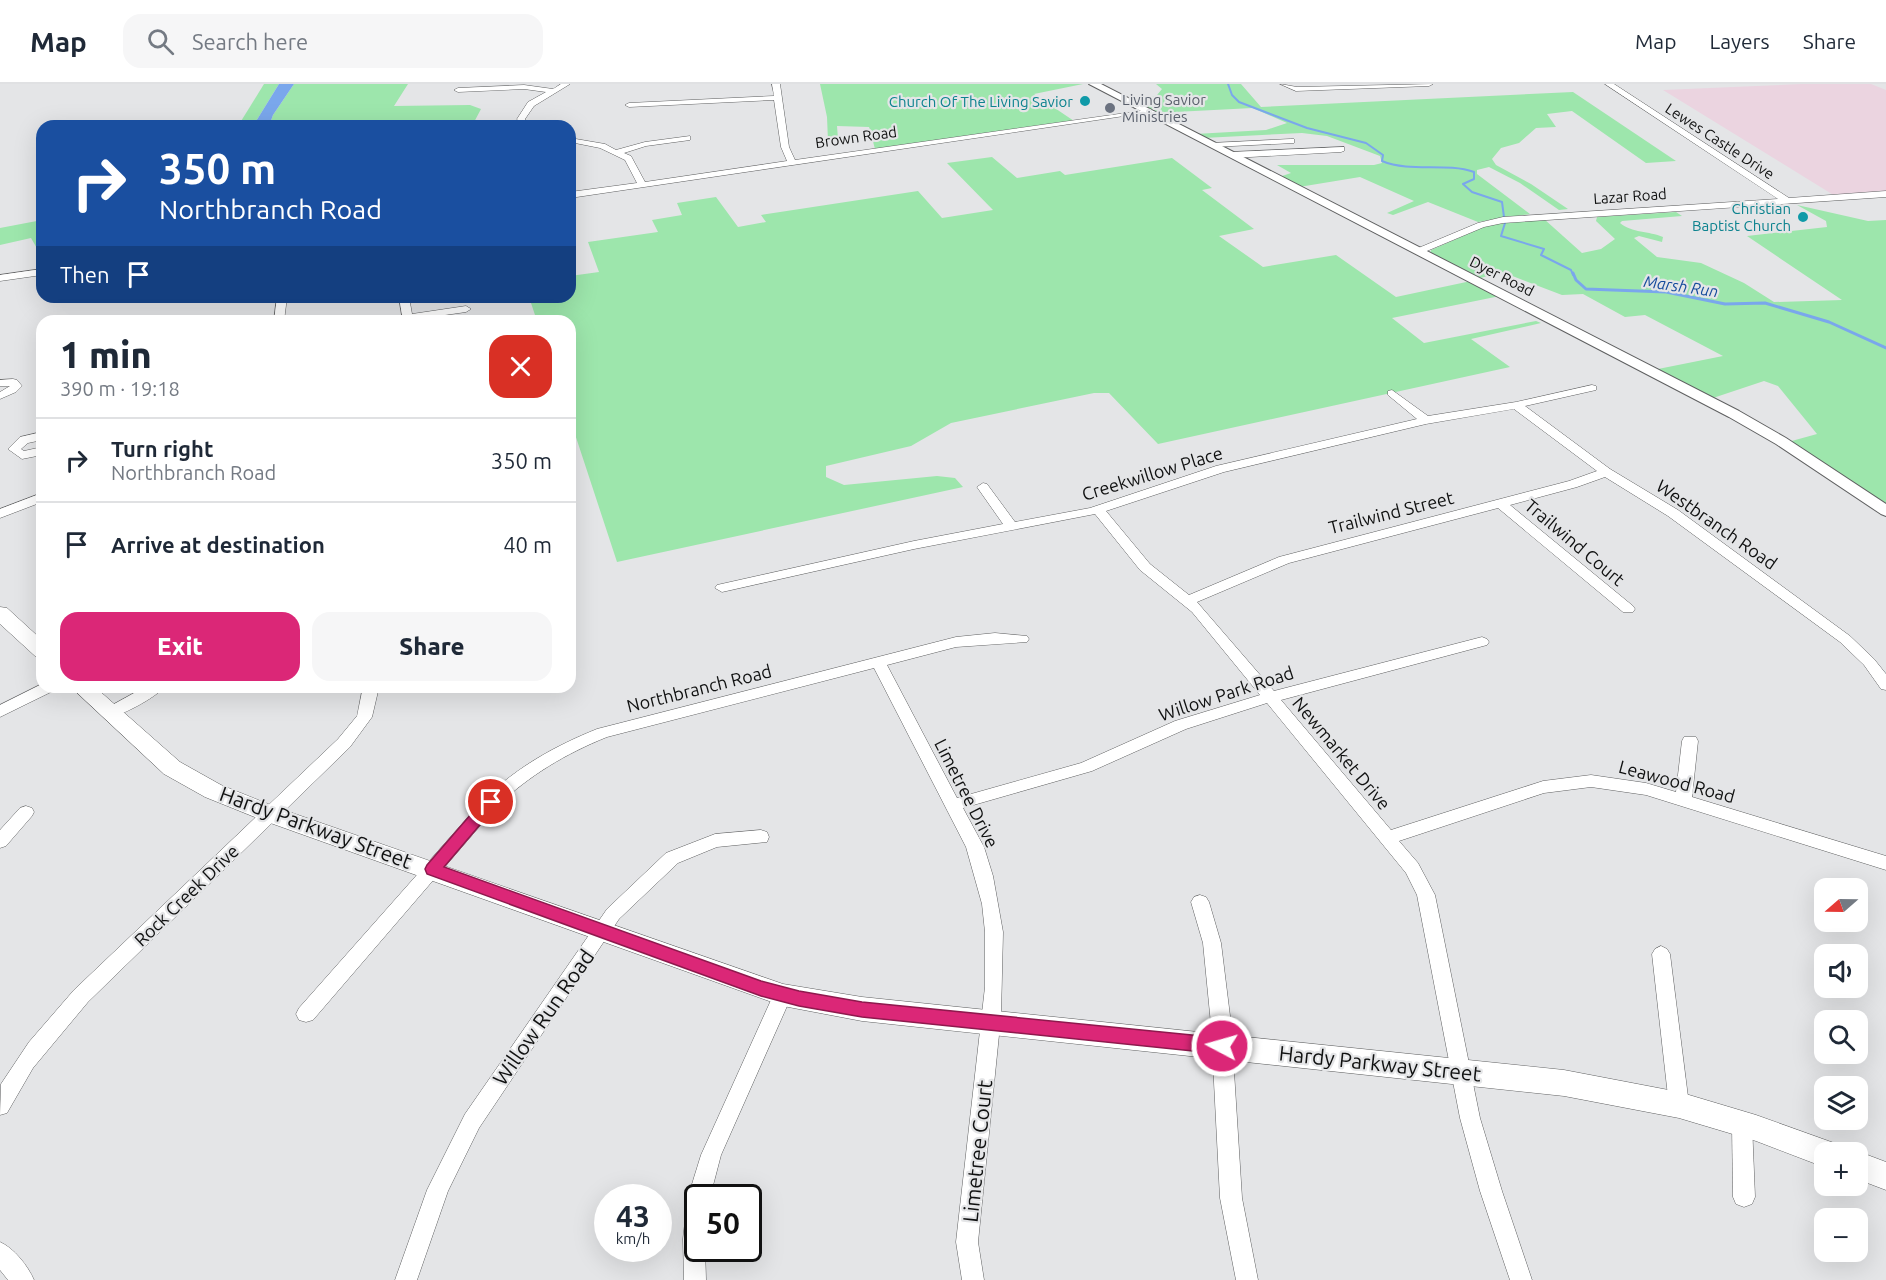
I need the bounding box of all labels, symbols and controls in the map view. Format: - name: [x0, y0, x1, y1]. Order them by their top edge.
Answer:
- search box: [123, 14, 543, 68]
- icon: search: [144, 25, 177, 58]
- text: Map: [30, 26, 87, 57]
- text: Search here: [192, 29, 308, 54]
- text: Map: [1635, 29, 1676, 53]
- text: Layers: [1709, 29, 1770, 53]
- text: Share: [1803, 29, 1856, 53]
- place label: Living Savior Ministries: [1122, 91, 1206, 125]
- place label: Church Of The Living Savior: [889, 93, 1073, 110]
- marker: Church Of The Living Savior: [1078, 94, 1092, 108]
- street label: Lewes Castle Drive: [1662, 100, 1778, 182]
- marker: Living Savior Ministries: [1103, 101, 1117, 115]
- street label: Brown Road: [814, 123, 898, 151]
- icon: right: [60, 144, 138, 222]
- text: 350 m: [159, 145, 276, 192]
- street label: Lazar Road: [1593, 185, 1667, 207]
- text: Northbranch Road: [159, 194, 382, 224]
- place label: Christian Baptist Church: [1692, 200, 1791, 234]
- marker: Christian Baptist Church: [1796, 210, 1810, 224]
- street label: Dyer Road: [1467, 253, 1537, 299]
- icon: arrive: [122, 258, 155, 291]
- text: Then: [60, 262, 110, 287]
- water label: Marsh Run: [1643, 272, 1719, 300]
- text: 1 min: [60, 334, 152, 375]
- button: close: [489, 335, 552, 398]
- text: 390 m · 19:18: [60, 377, 180, 400]
- text: Turn right: [111, 436, 213, 461]
- street label: Creekwillow Place: [1079, 442, 1225, 504]
- icon: right: [60, 444, 93, 477]
- text: 350 m: [491, 448, 552, 473]
- text: Northbranch Road: [111, 461, 276, 484]
- street label: Westbranch Road: [1653, 475, 1781, 573]
- street label: Trailwind Street: [1326, 487, 1456, 537]
- street label: Trailwind Court: [1521, 495, 1629, 589]
- icon: arrive: [60, 528, 93, 561]
- text: Arrive at destination: [111, 532, 325, 557]
- text: 40 m: [503, 532, 552, 557]
- button: Exit: [60, 612, 300, 681]
- button: Share: [312, 612, 552, 681]
- street label: Northbranch Road: [624, 660, 774, 716]
- street label: Willow Park Road: [1156, 662, 1296, 724]
- street label: Newmarket Drive: [1289, 693, 1395, 813]
- street label: Limetree Drive: [931, 735, 1003, 851]
- street label: Leawood Road: [1617, 756, 1737, 806]
- pin: [465, 776, 516, 827]
- street label: Hardy Parkway Street: [217, 781, 415, 873]
- icon: arrive: [474, 785, 507, 818]
- street label: Rock Creek Drive: [130, 840, 242, 950]
- north arrow: [1814, 878, 1868, 932]
- map controls: [1814, 878, 1868, 1262]
- button: sound: [1814, 944, 1868, 998]
- street label: Willow Run Road: [487, 945, 599, 1089]
- button: search: [1814, 1010, 1868, 1064]
- position arrow: [1190, 1014, 1254, 1078]
- street label: Hardy Parkway Street: [1278, 1040, 1482, 1086]
- button: layers: [1814, 1076, 1868, 1130]
- street label: Limetree Court: [958, 1079, 996, 1223]
- button: +: [1814, 1142, 1868, 1196]
- speed limit sign: 50: [684, 1184, 762, 1262]
- text: 43: [616, 1199, 650, 1233]
- button: −: [1814, 1208, 1868, 1262]
- text: km/h: [616, 1230, 650, 1247]

